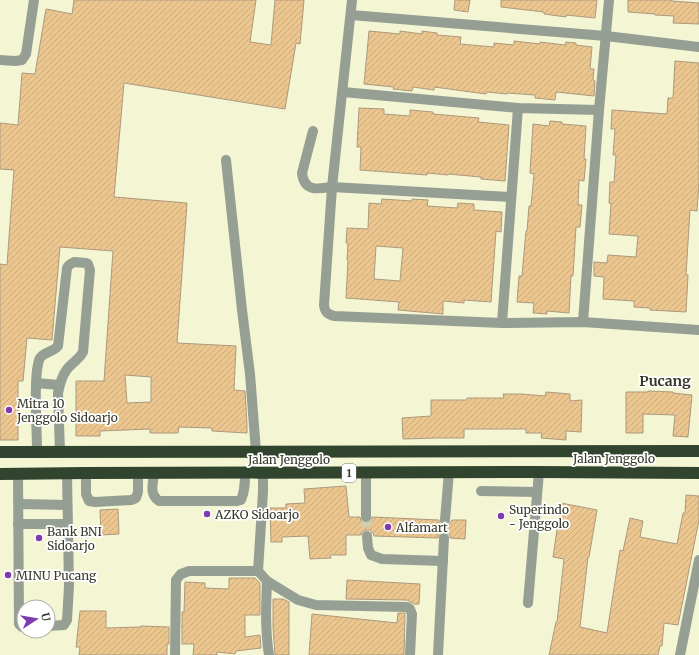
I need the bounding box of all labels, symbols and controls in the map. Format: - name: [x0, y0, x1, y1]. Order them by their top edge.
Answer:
- district label: Pucang: [639, 372, 691, 390]
- place label: Mitra 10 Jenggolo Sidoarjo: [16, 396, 118, 425]
- marker: Mitra 10 Jenggolo Sidoarjo: [4, 405, 14, 415]
- street label: Jalan Jenggolo: [572, 451, 655, 466]
- street label: Jalan Jenggolo: [247, 452, 330, 467]
- road number: 1: [342, 464, 356, 482]
- place label: Superindo - Jenggolo: [509, 502, 569, 531]
- place label: AZKO Sidoarjo: [214, 507, 299, 522]
- marker: AZKO Sidoarjo: [202, 509, 212, 519]
- marker: Superindo - Jenggolo: [496, 511, 506, 521]
- place label: Alfamart: [395, 520, 448, 535]
- marker: Alfamart: [383, 522, 393, 532]
- place label: Bank BNI Sidoarjo: [47, 524, 102, 553]
- marker: Bank BNI Sidoarjo: [34, 533, 44, 543]
- place label: MINU Pucang: [16, 568, 97, 583]
- marker: MINU Pucang: [3, 570, 13, 580]
- north arrow: [16, 599, 56, 639]
- text: U: [38, 611, 54, 623]

